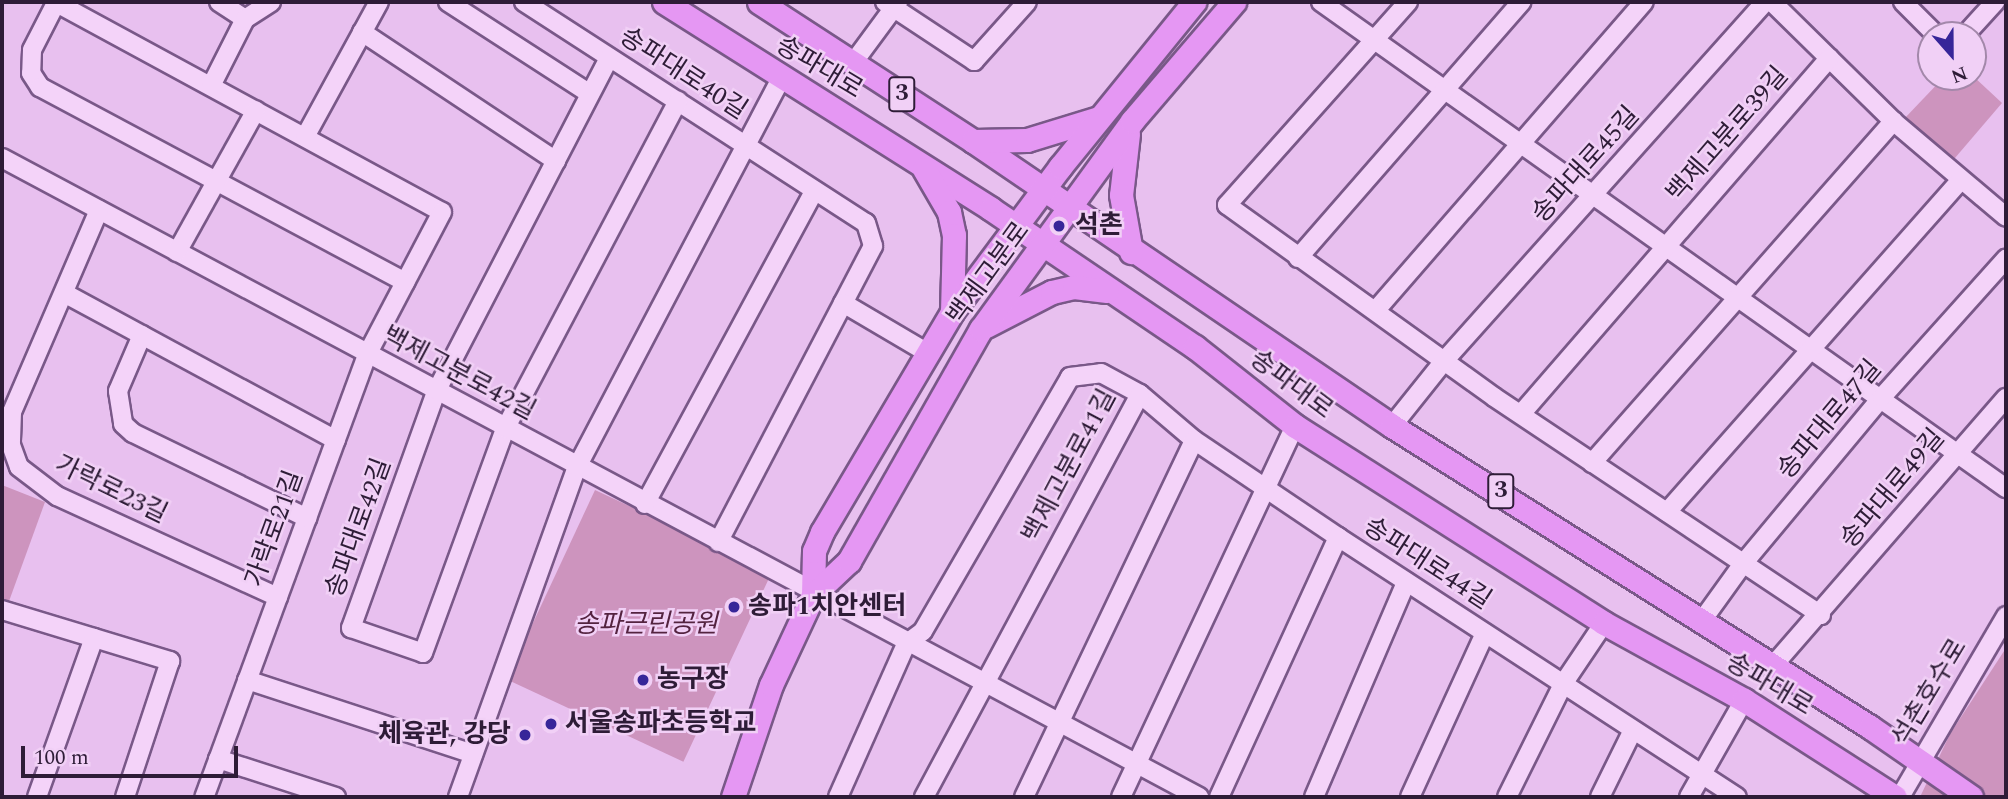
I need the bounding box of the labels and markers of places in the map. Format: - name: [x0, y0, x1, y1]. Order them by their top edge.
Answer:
- place label: 석촌: [1075, 210, 1123, 242]
- marker: 석촌: [1049, 216, 1069, 236]
- place label: 송파1치안센터: [748, 591, 906, 623]
- marker: 송파1치안센터: [726, 599, 742, 615]
- place label: 농구장: [657, 664, 729, 696]
- marker: 농구장: [635, 672, 651, 688]
- place label: 서울송파초등학교: [565, 708, 756, 740]
- marker: 서울송파초등학교: [543, 716, 559, 732]
- place label: 체육관, 강당: [378, 719, 511, 751]
- marker: 체육관, 강당: [517, 727, 533, 743]

